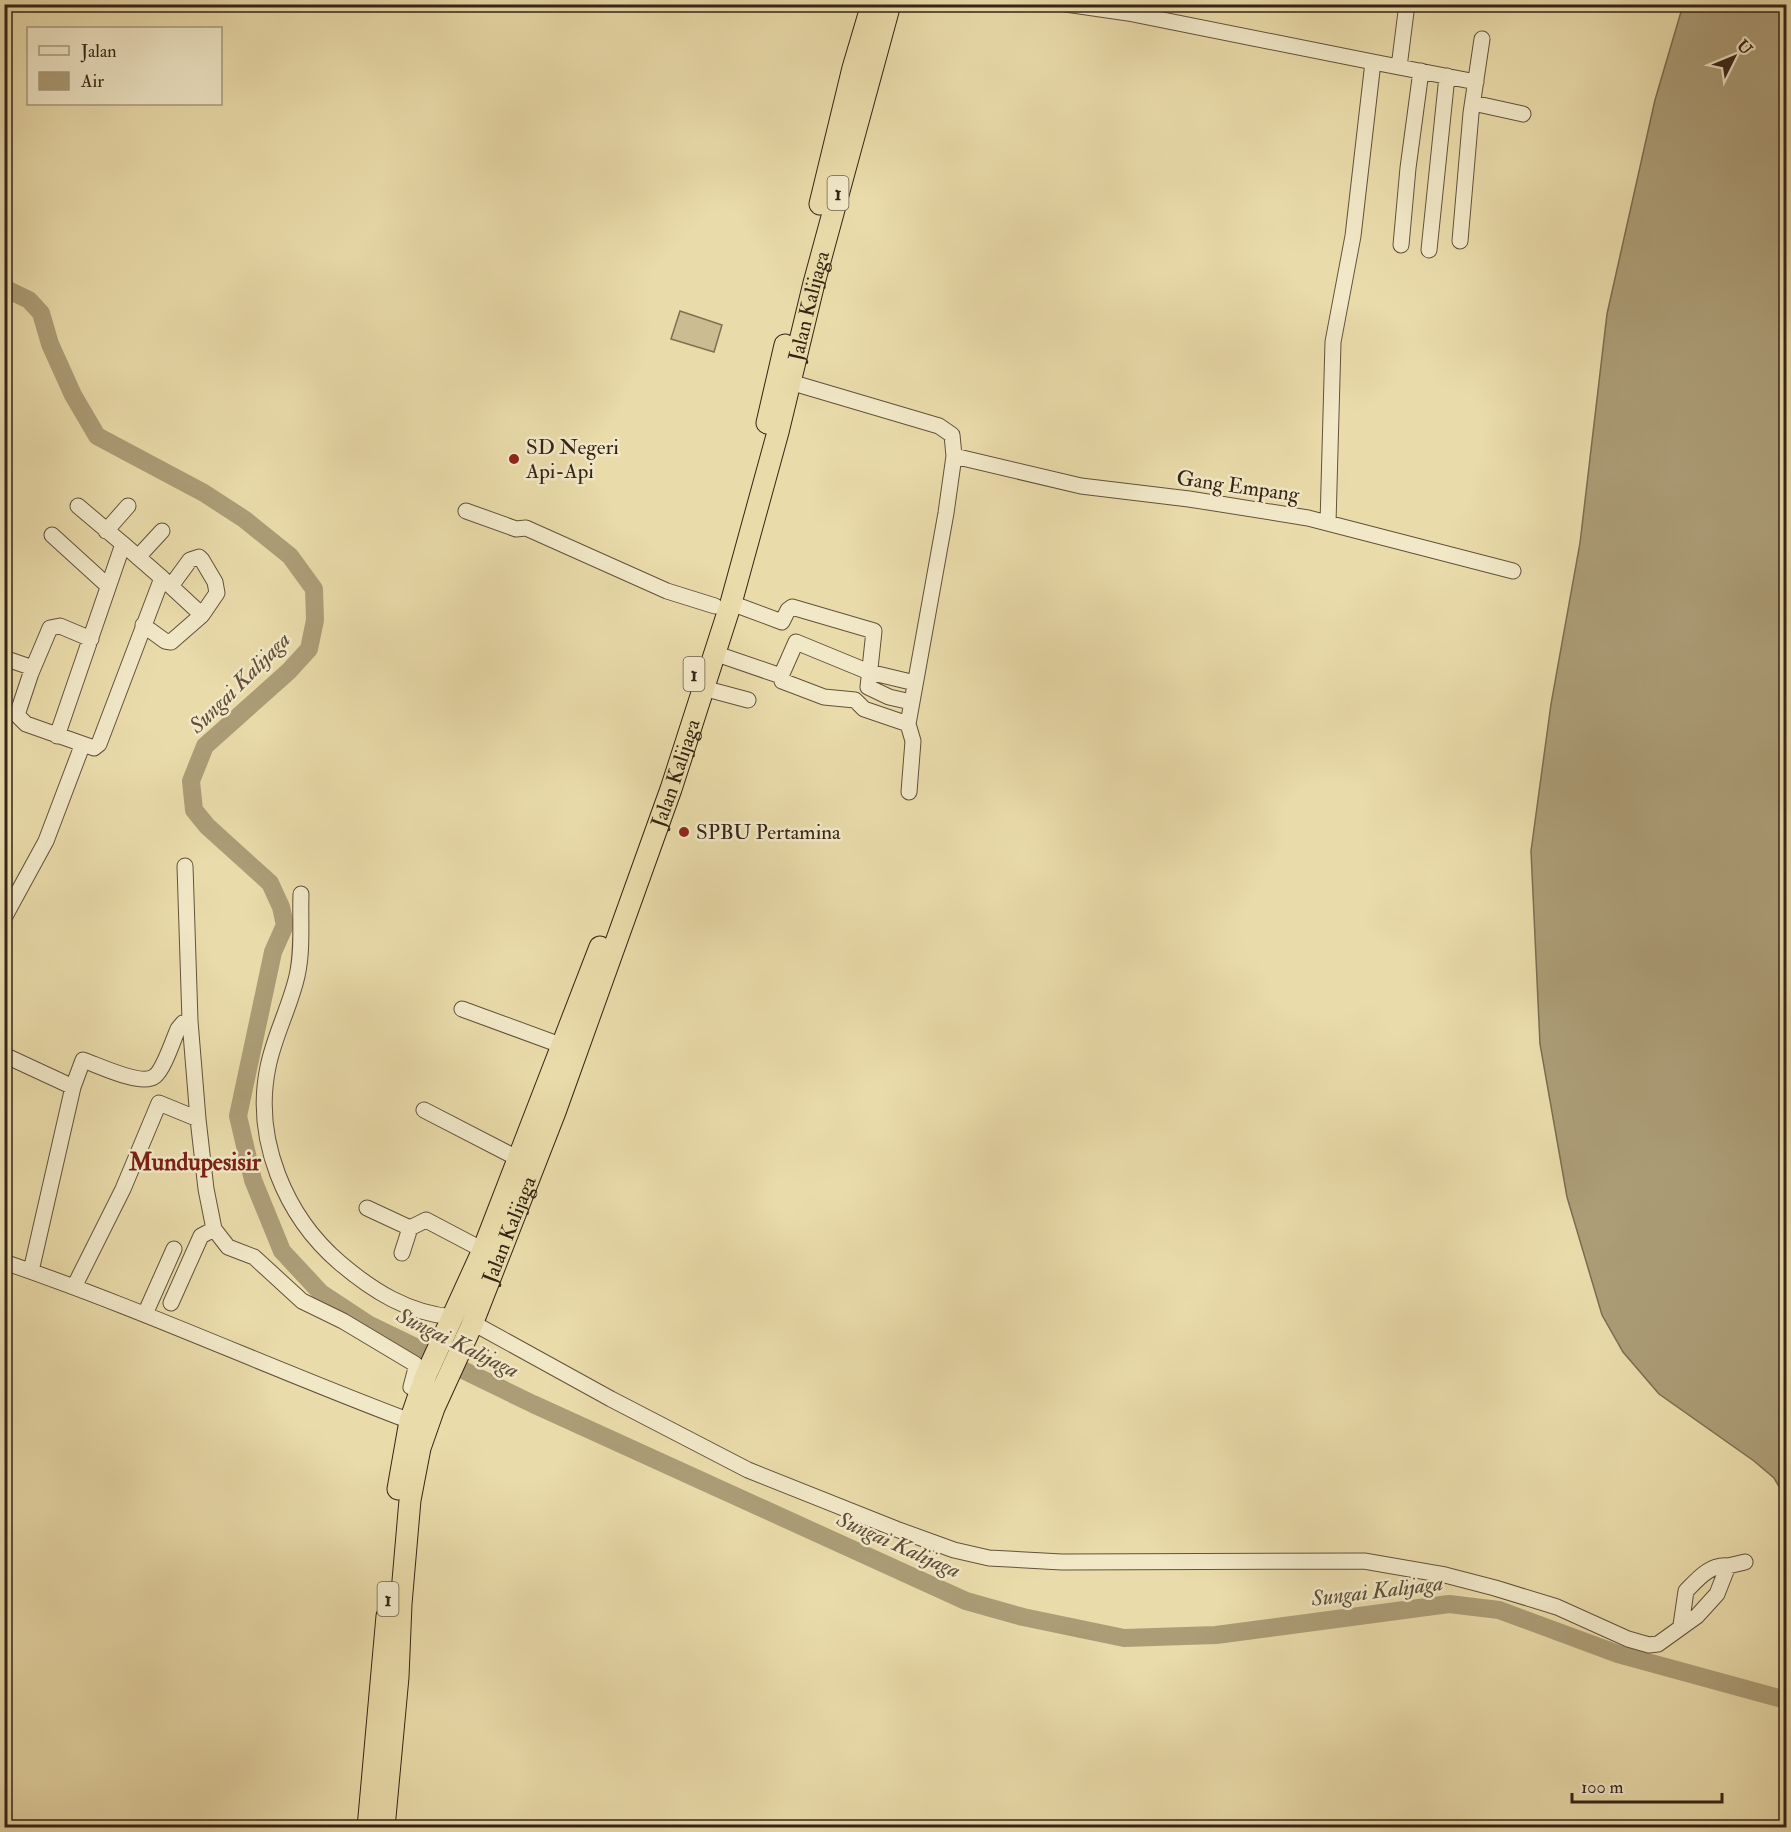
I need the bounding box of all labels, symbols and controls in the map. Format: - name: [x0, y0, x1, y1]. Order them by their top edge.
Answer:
- legend: [27, 27, 222, 105]
- north arrow: [1704, 27, 1764, 87]
- text: U: [1732, 36, 1757, 60]
- text: Jalan: [80, 40, 117, 63]
- text: Air: [80, 70, 104, 93]
- road number: 1: [828, 176, 848, 210]
- street label: Jalan Kalijaga: [782, 248, 836, 365]
- place label: SD Negeri Api-Api: [525, 434, 619, 485]
- marker: SD Negeri Api-Api: [507, 452, 521, 466]
- street label: Gang Empang: [1175, 465, 1302, 509]
- water label: Sungai Kalijaga: [182, 626, 296, 740]
- road number: 1: [684, 657, 704, 691]
- street label: Jalan Kalijaga: [645, 715, 707, 832]
- place label: SPBU Pertamina: [696, 819, 841, 846]
- marker: SPBU Pertamina: [677, 825, 691, 839]
- district label: Mundupesisir: [128, 1147, 262, 1178]
- street label: Jalan Kalijaga: [476, 1172, 543, 1288]
- water label: Sungai Kalijaga: [391, 1301, 523, 1385]
- water label: Sungai Kalijaga: [831, 1505, 965, 1585]
- water label: Sungai Kalijaga: [1309, 1569, 1445, 1613]
- road number: 1: [378, 1582, 398, 1616]
- scale bar: [1572, 1766, 1722, 1804]
- text: 100 m: [1581, 1776, 1624, 1799]

